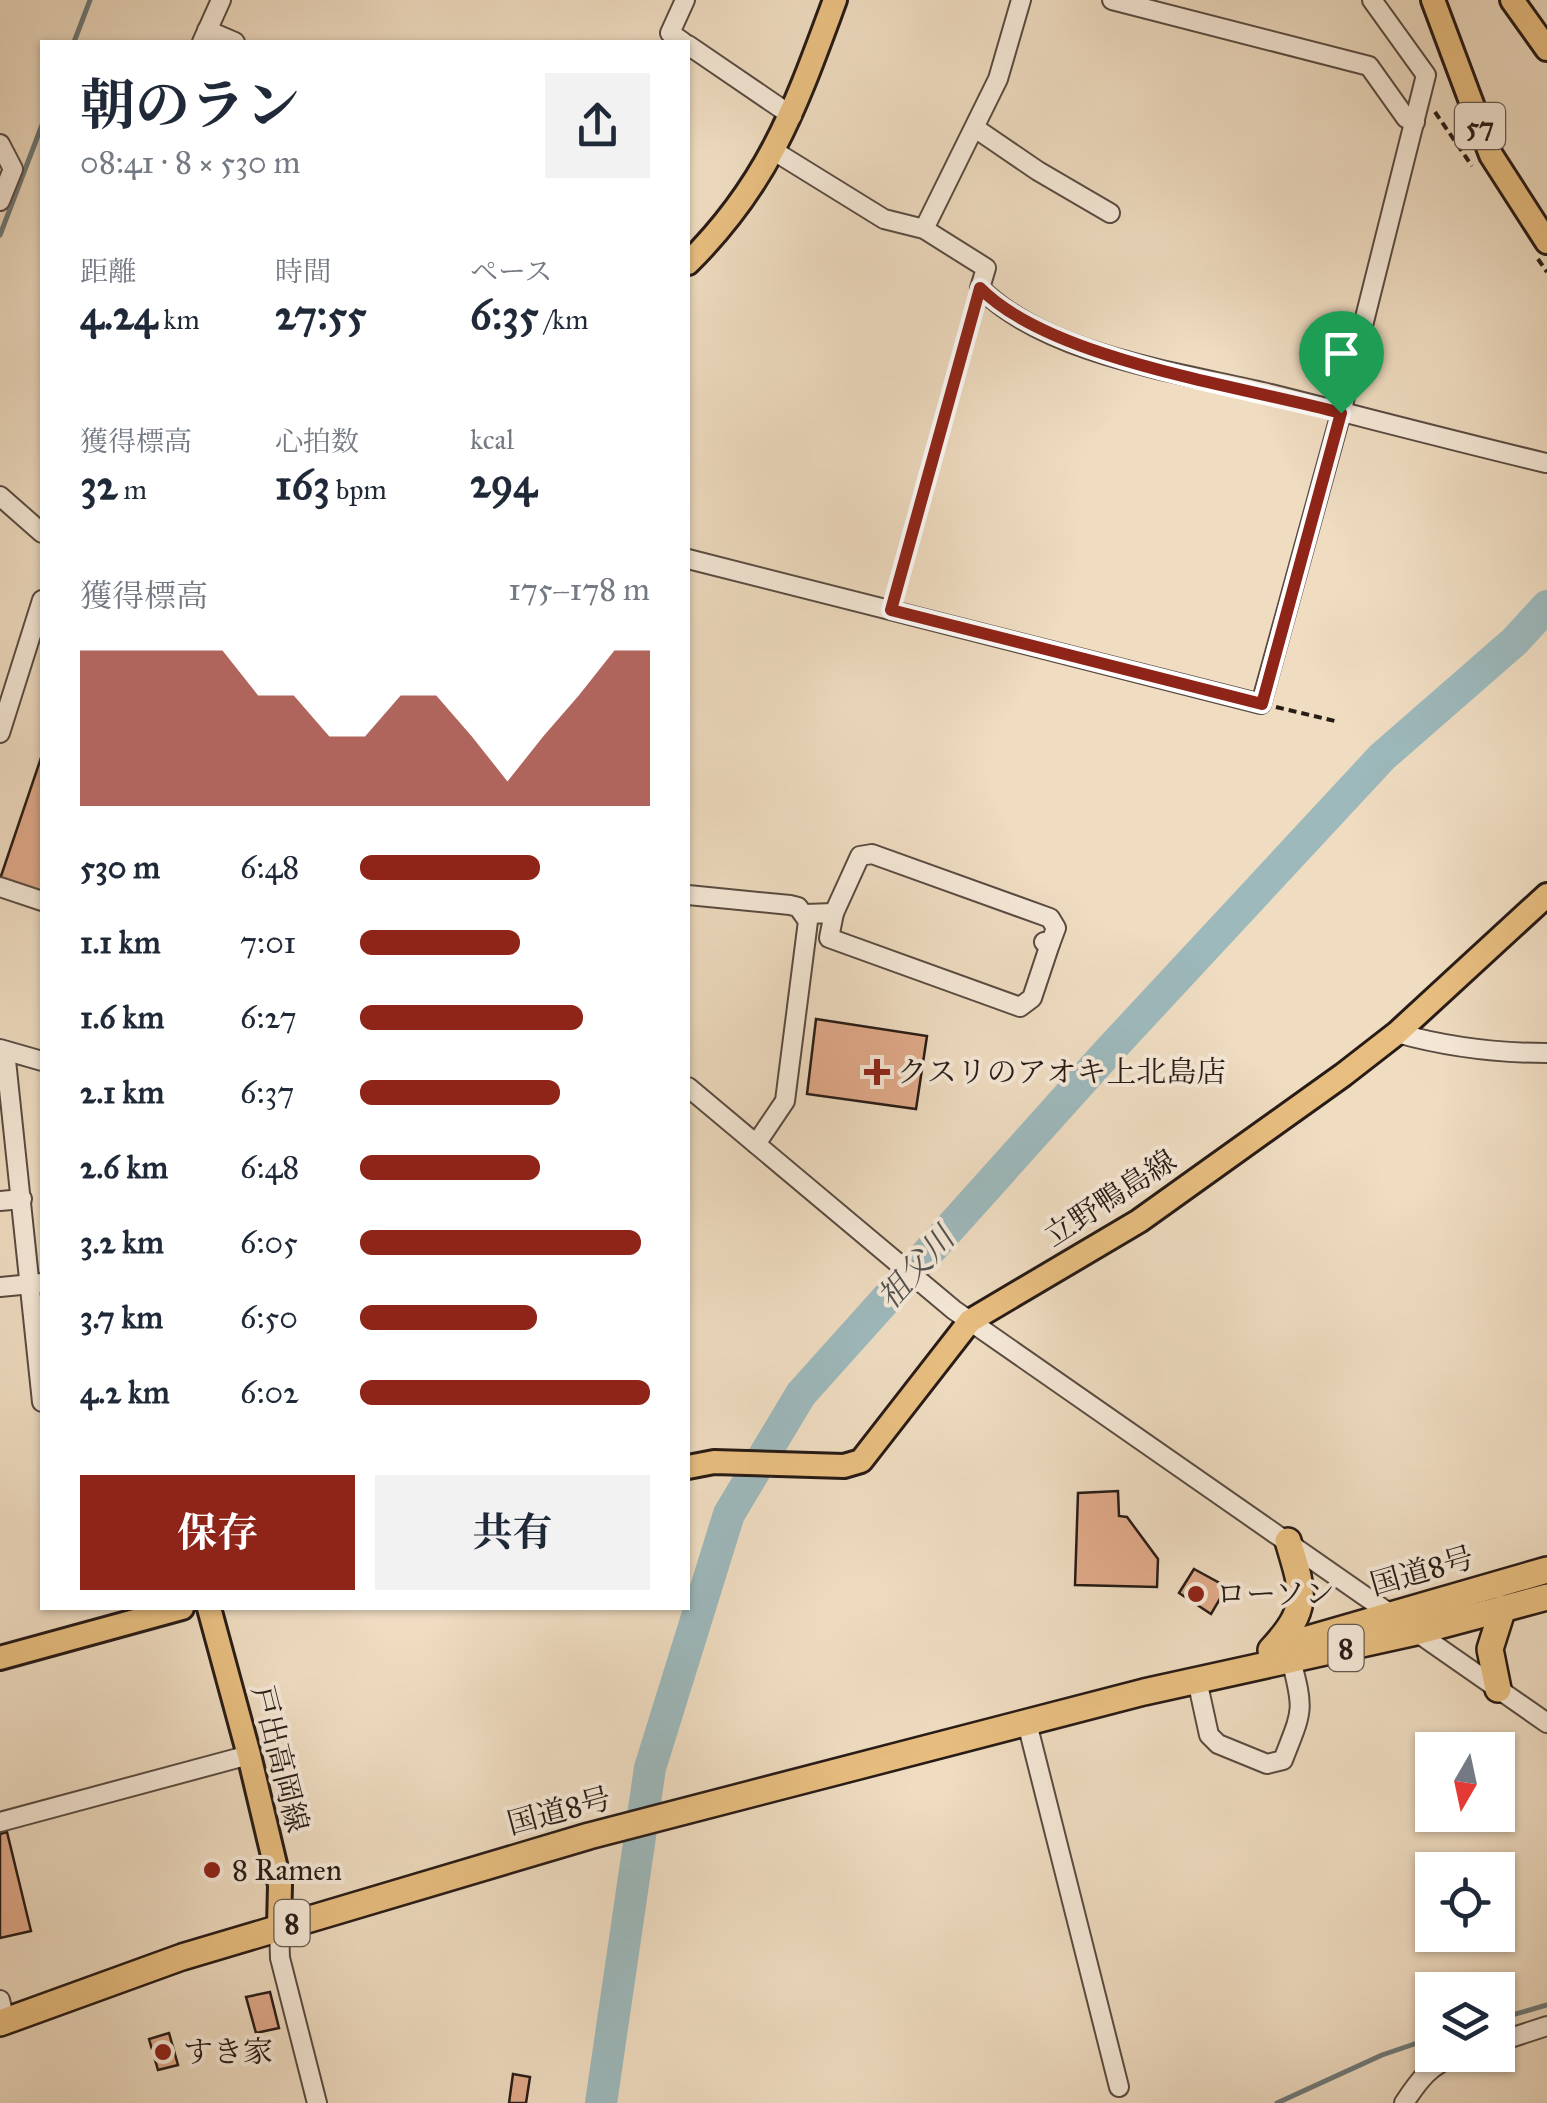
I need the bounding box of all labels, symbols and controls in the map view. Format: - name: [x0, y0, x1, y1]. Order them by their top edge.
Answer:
- text: 朝のラン: [80, 72, 300, 139]
- button: share: [545, 73, 650, 178]
- road number: 57: [1455, 103, 1505, 149]
- text: 08:41 · 8 × 530 m: [80, 143, 300, 182]
- text: 距離: [80, 254, 136, 289]
- text: 時間: [275, 254, 331, 289]
- text: ペース: [470, 254, 553, 289]
- text: 4.24: [80, 289, 157, 341]
- text: 27:55: [275, 289, 367, 341]
- text: 6:35: [470, 289, 538, 341]
- text: km: [157, 302, 200, 337]
- text: /km: [538, 302, 589, 337]
- pin: [1299, 311, 1384, 414]
- icon: arrive: [1314, 326, 1369, 381]
- text: kcal: [470, 422, 514, 457]
- text: 獲得標高: [80, 424, 192, 459]
- text: 心拍数: [275, 424, 359, 459]
- text: 294: [470, 457, 537, 509]
- text: 32: [80, 459, 118, 511]
- text: 163: [275, 459, 330, 511]
- text: m: [118, 472, 147, 507]
- text: bpm: [330, 472, 387, 507]
- text: 175–178 m: [508, 570, 650, 609]
- text: 獲得標高: [80, 577, 208, 616]
- text: 530 m: [80, 848, 160, 887]
- text: 6:48: [240, 848, 299, 887]
- text: 1.1 km: [80, 923, 161, 962]
- text: 7:01: [240, 923, 296, 962]
- text: 1.6 km: [80, 998, 164, 1037]
- text: 6:27: [240, 998, 296, 1037]
- place label: クスリのアオキ上北島店: [897, 1054, 1226, 1090]
- marker: クスリのアオキ上北島店: [866, 1061, 888, 1083]
- text: 2.1 km: [80, 1073, 164, 1112]
- text: 6:37: [240, 1073, 294, 1112]
- street label: 立野鴨島線: [1037, 1142, 1183, 1254]
- text: 2.6 km: [80, 1148, 168, 1187]
- text: 6:48: [240, 1148, 299, 1187]
- water label: 祖父川: [869, 1217, 965, 1317]
- text: 3.2 km: [80, 1223, 164, 1262]
- text: 6:05: [240, 1223, 298, 1262]
- text: 3.7 km: [80, 1298, 163, 1337]
- text: 6:50: [240, 1298, 298, 1337]
- text: 4.2 km: [80, 1373, 170, 1412]
- text: 6:02: [240, 1373, 299, 1412]
- button: 保存: [80, 1475, 355, 1590]
- button: 共有: [375, 1475, 650, 1590]
- street label: 国道8号: [1366, 1539, 1478, 1603]
- place label: ローソン: [1216, 1576, 1335, 1612]
- marker: ローソン: [1185, 1583, 1207, 1605]
- road number: 8: [1328, 1625, 1364, 1671]
- street label: 戸出高岡線: [244, 1682, 316, 1836]
- north arrow: [1415, 1732, 1515, 1832]
- map controls: [1415, 1732, 1515, 2072]
- street label: 国道8号: [503, 1780, 615, 1842]
- place label: 8 Ramen: [232, 1852, 342, 1888]
- button: locate: [1415, 1852, 1515, 1952]
- marker: 8 Ramen: [201, 1859, 223, 1881]
- road number: 8: [274, 1900, 310, 1946]
- button: layers: [1415, 1972, 1515, 2072]
- place label: すき家: [183, 2034, 273, 2070]
- marker: すき家: [152, 2041, 174, 2063]

